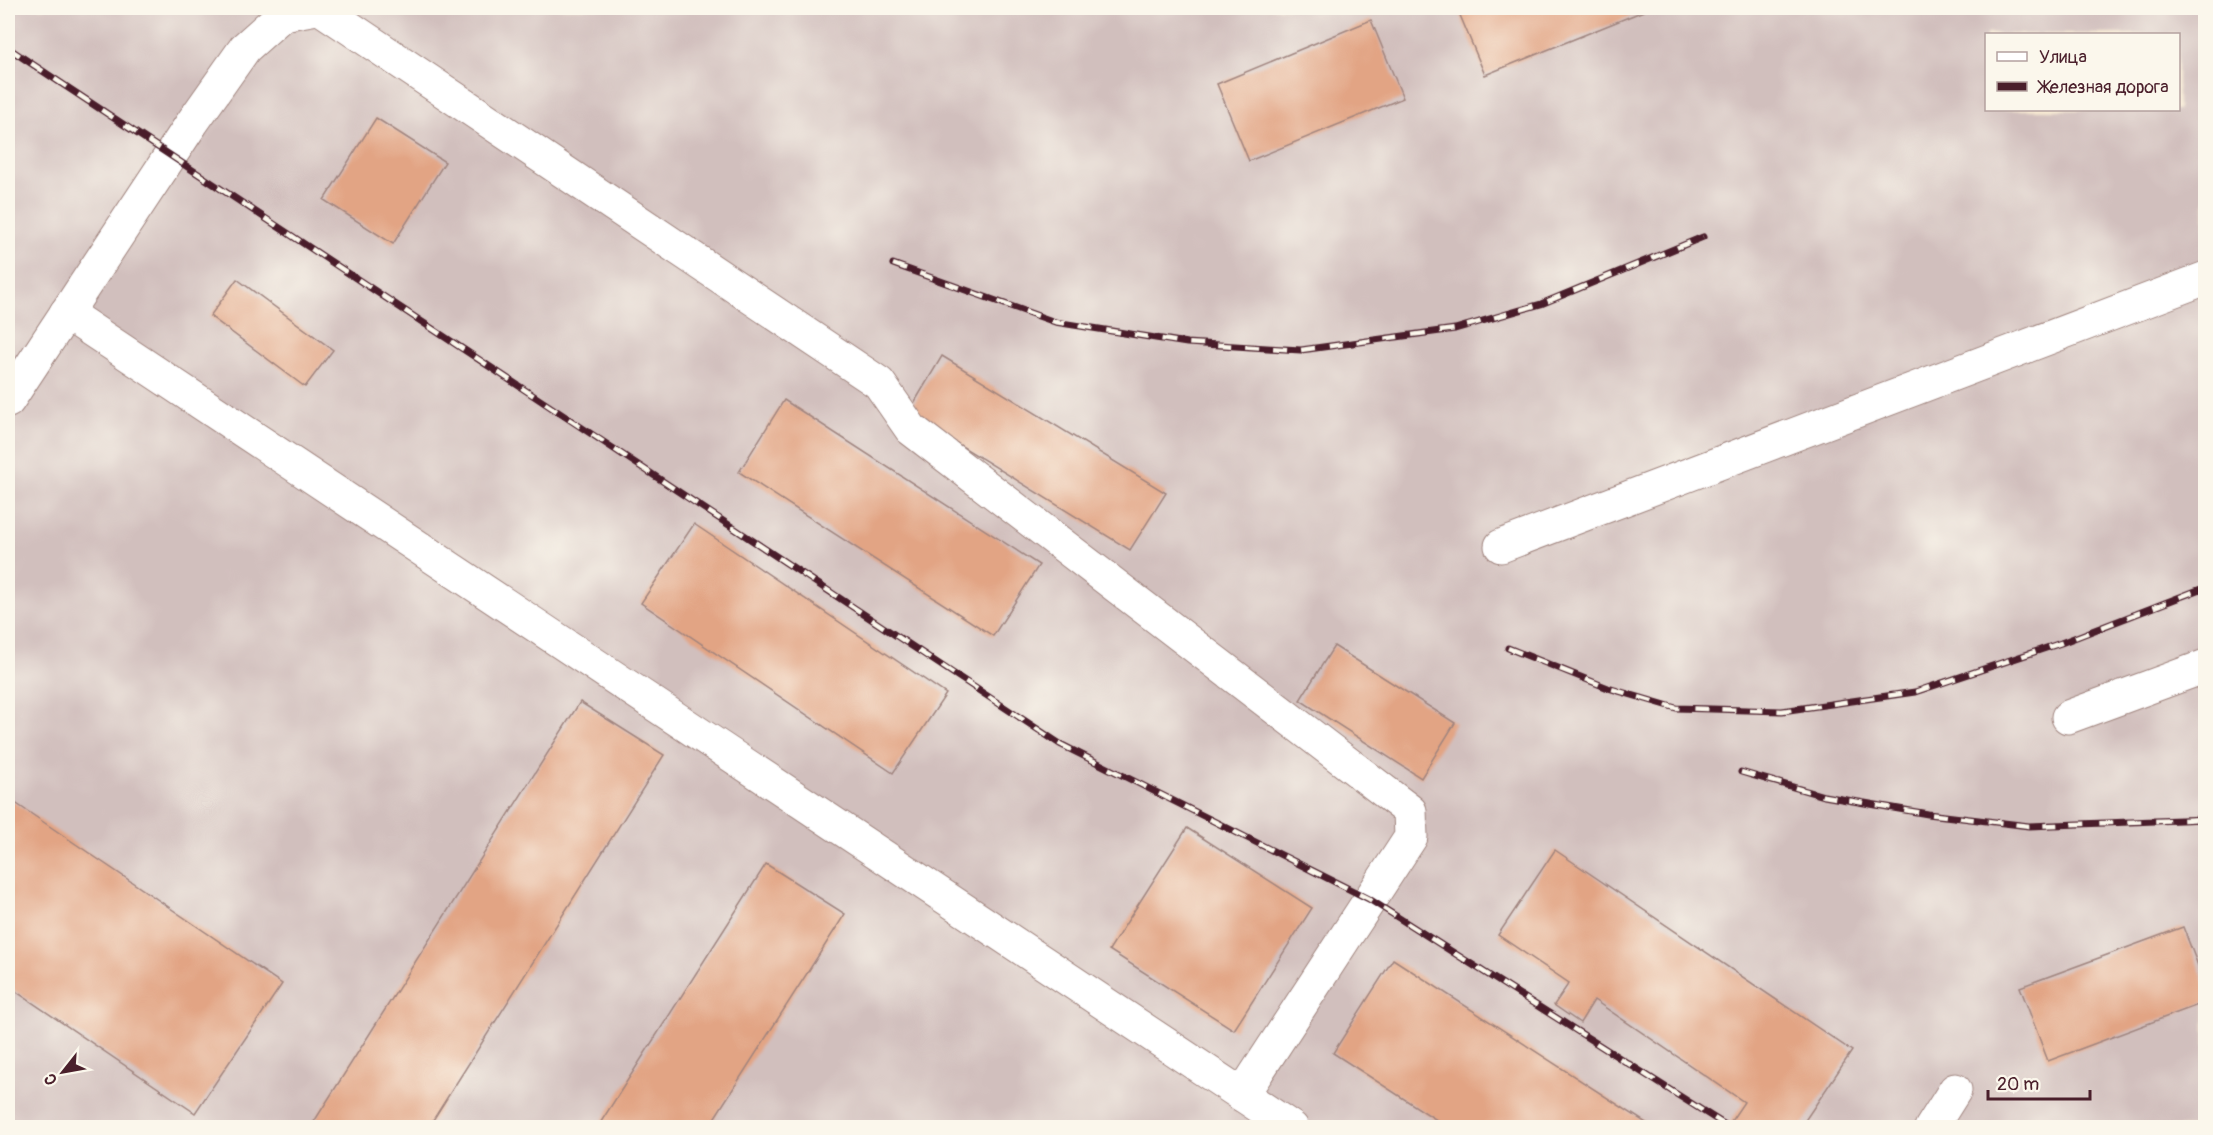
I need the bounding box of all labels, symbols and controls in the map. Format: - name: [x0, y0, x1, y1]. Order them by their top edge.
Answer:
- legend: [1985, 33, 2180, 111]
- text: Улица: [2039, 46, 2087, 69]
- text: Железная дорога: [2036, 76, 2169, 99]
- north arrow: [33, 1042, 93, 1102]
- scale bar: [1988, 1063, 2090, 1101]
- text: С: [40, 1070, 62, 1089]
- text: 20 m: [1997, 1073, 2039, 1096]

